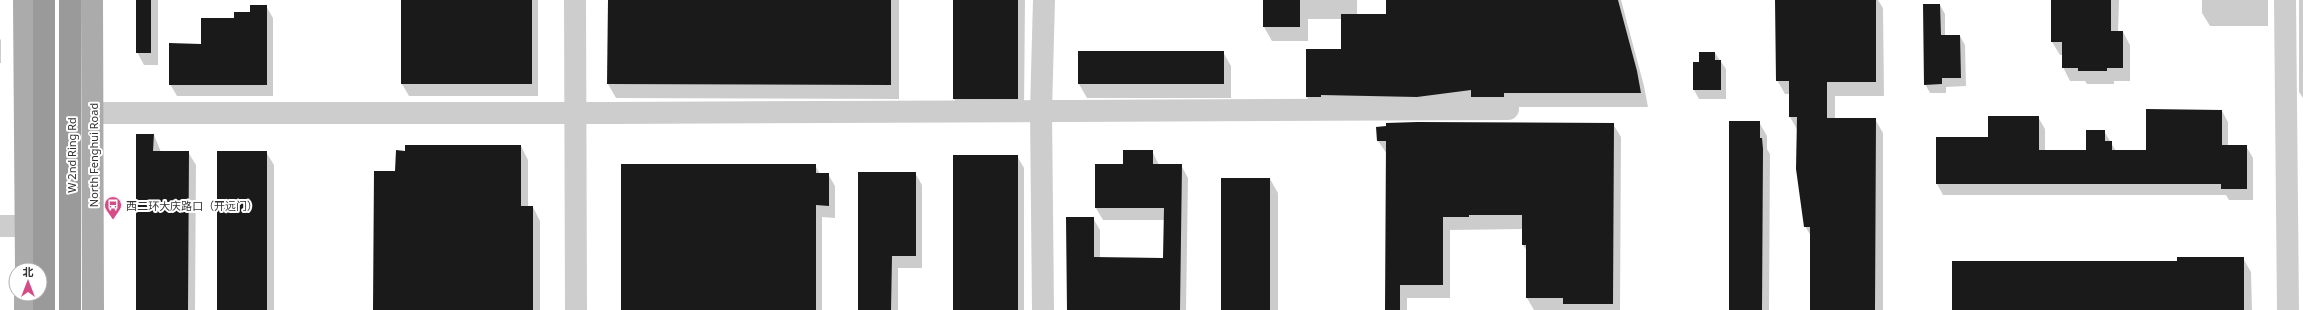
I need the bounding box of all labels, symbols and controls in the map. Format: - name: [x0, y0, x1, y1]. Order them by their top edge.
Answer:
- street label: North Fenghui Road: [86, 103, 101, 207]
- street label: W 2nd Ring Rd: [64, 117, 79, 193]
- bus stop icon: 西二环大庆路口（开远门）: [103, 195, 123, 220]
- place label: 西二环大庆路口（开远门）: [126, 198, 258, 213]
- north arrow: [8, 262, 48, 302]
- text: 北: [23, 264, 34, 279]

